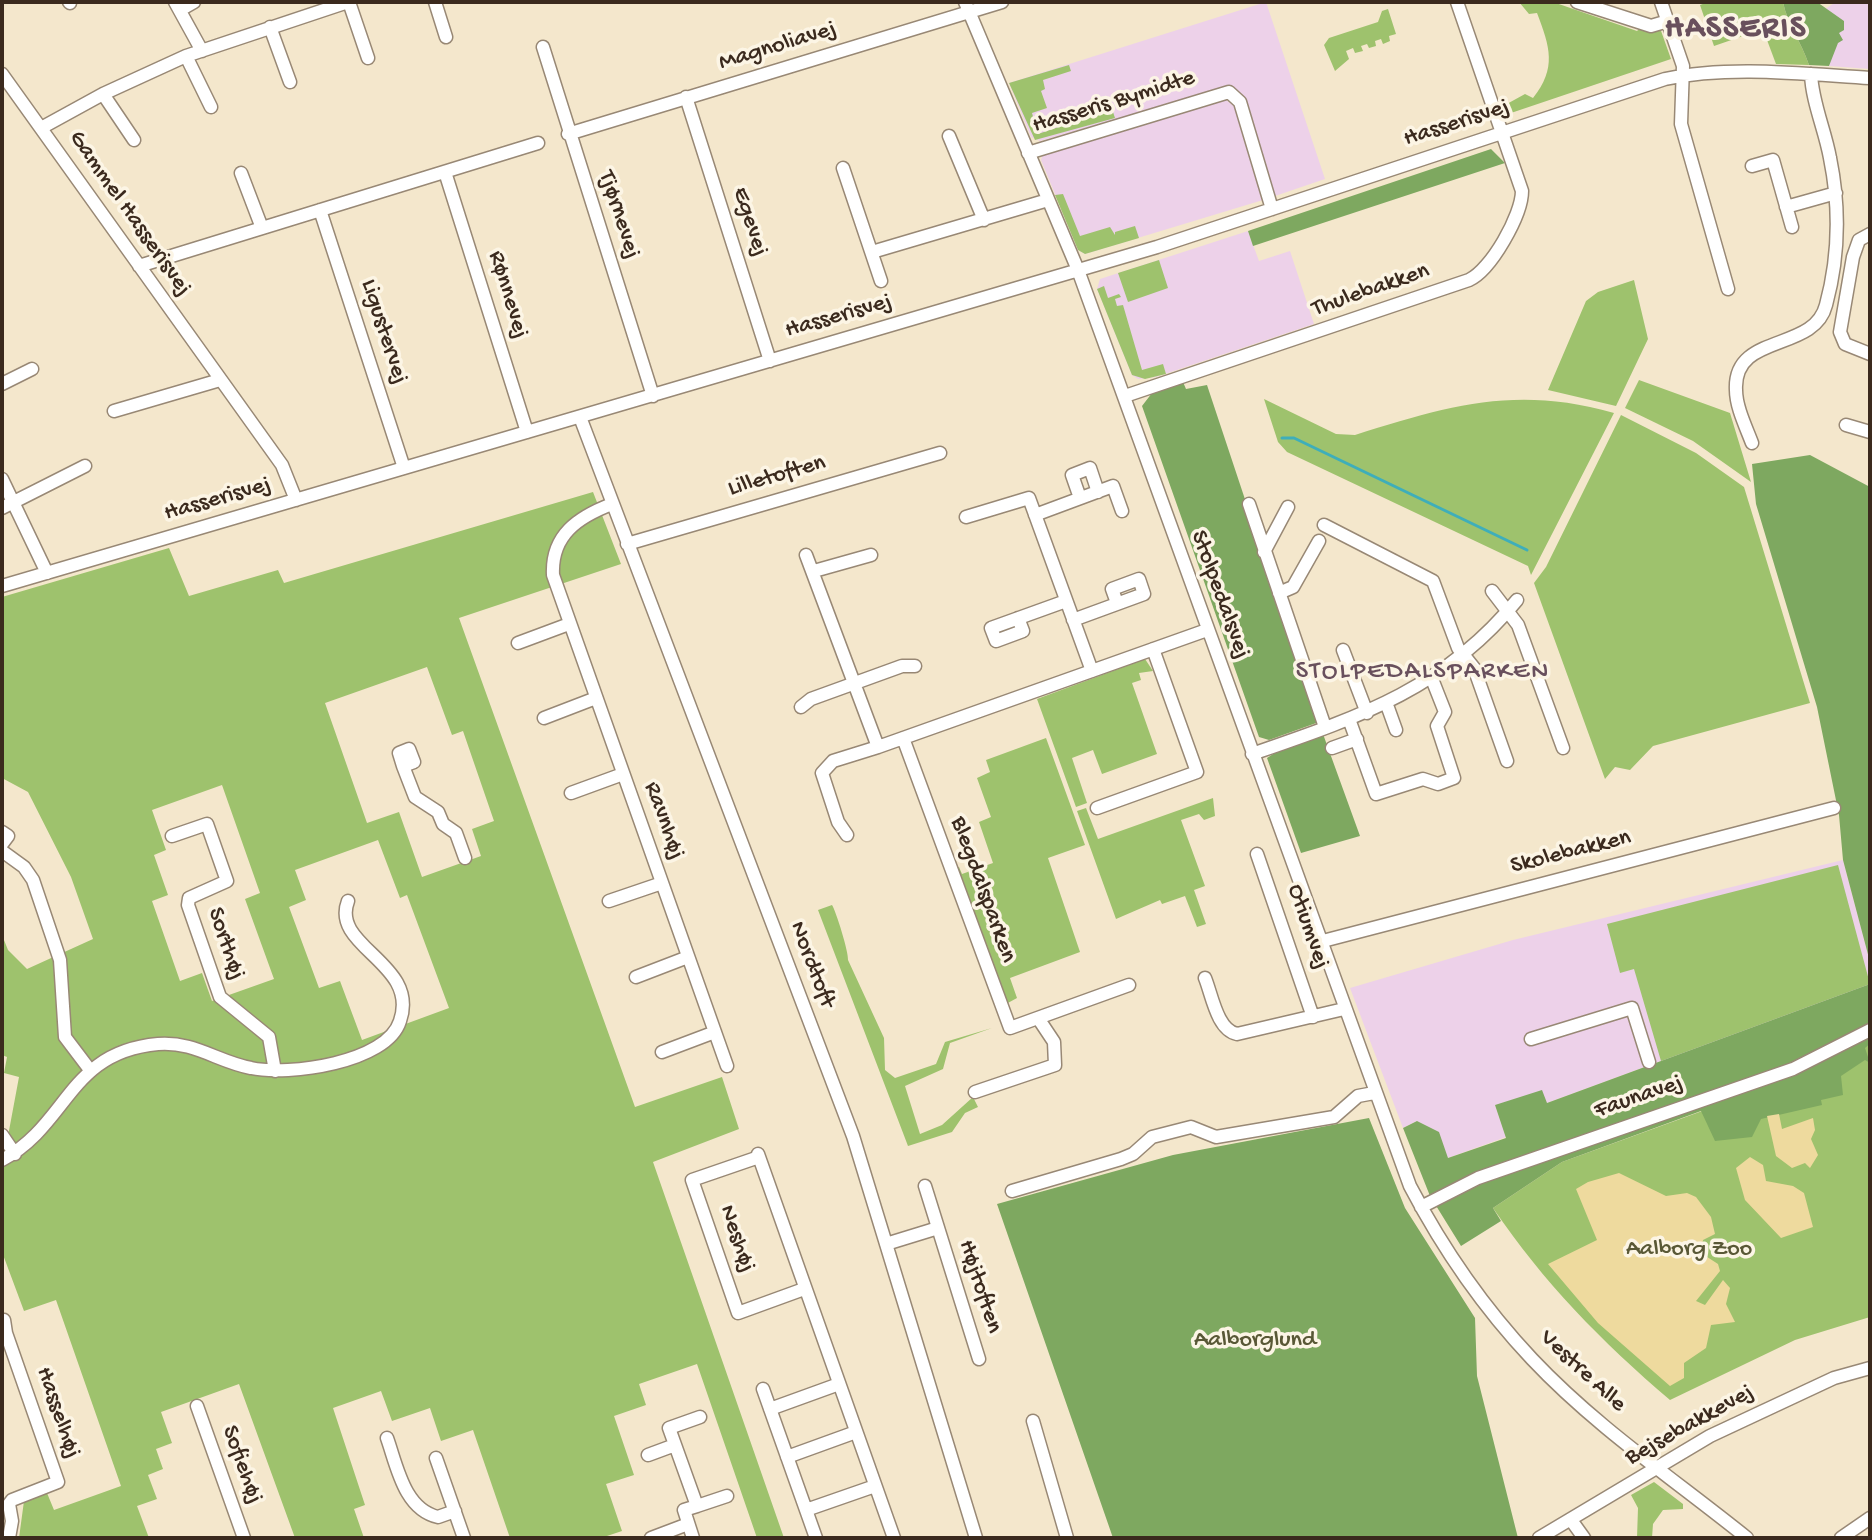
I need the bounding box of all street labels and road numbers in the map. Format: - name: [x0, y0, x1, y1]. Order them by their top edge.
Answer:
- street label: Magnoliavej: [716, 16, 840, 78]
- street label: Hasseris Bymidte: [1030, 65, 1198, 141]
- street label: Hasserisvej: [1400, 93, 1514, 155]
- street label: Gammel Hasserisvej: [61, 126, 197, 302]
- street label: Tjørnevej: [590, 167, 646, 263]
- street label: Egevej: [724, 184, 774, 260]
- street label: Rønnevej: [480, 248, 534, 342]
- street label: Thulebakken: [1309, 257, 1433, 325]
- street label: Ligustervej: [353, 276, 413, 388]
- street label: Hasserisvej: [782, 288, 896, 346]
- street label: Lilletoften: [725, 449, 829, 505]
- street label: Hasserisvej: [161, 471, 275, 529]
- street label: Stolpedalsvej: [1182, 527, 1256, 663]
- street label: Ravnhøj: [636, 778, 690, 864]
- street label: Blegdalsparken: [942, 813, 1022, 967]
- street label: Skolebakken: [1508, 824, 1634, 882]
- street label: Otiumvej: [1279, 881, 1335, 973]
- street label: Sorthøj: [199, 904, 251, 984]
- street label: Nordtoft: [781, 918, 841, 1012]
- street label: Faunavej: [1591, 1069, 1687, 1127]
- street label: Neshøj: [711, 1202, 761, 1276]
- street label: Højtoften: [950, 1237, 1008, 1337]
- street label: Vestre Alle: [1533, 1325, 1631, 1419]
- street label: Hasselhøj: [28, 1364, 86, 1462]
- street label: Bejsebakkevej: [1621, 1379, 1759, 1473]
- street label: Sofiehøj: [214, 1422, 268, 1508]

